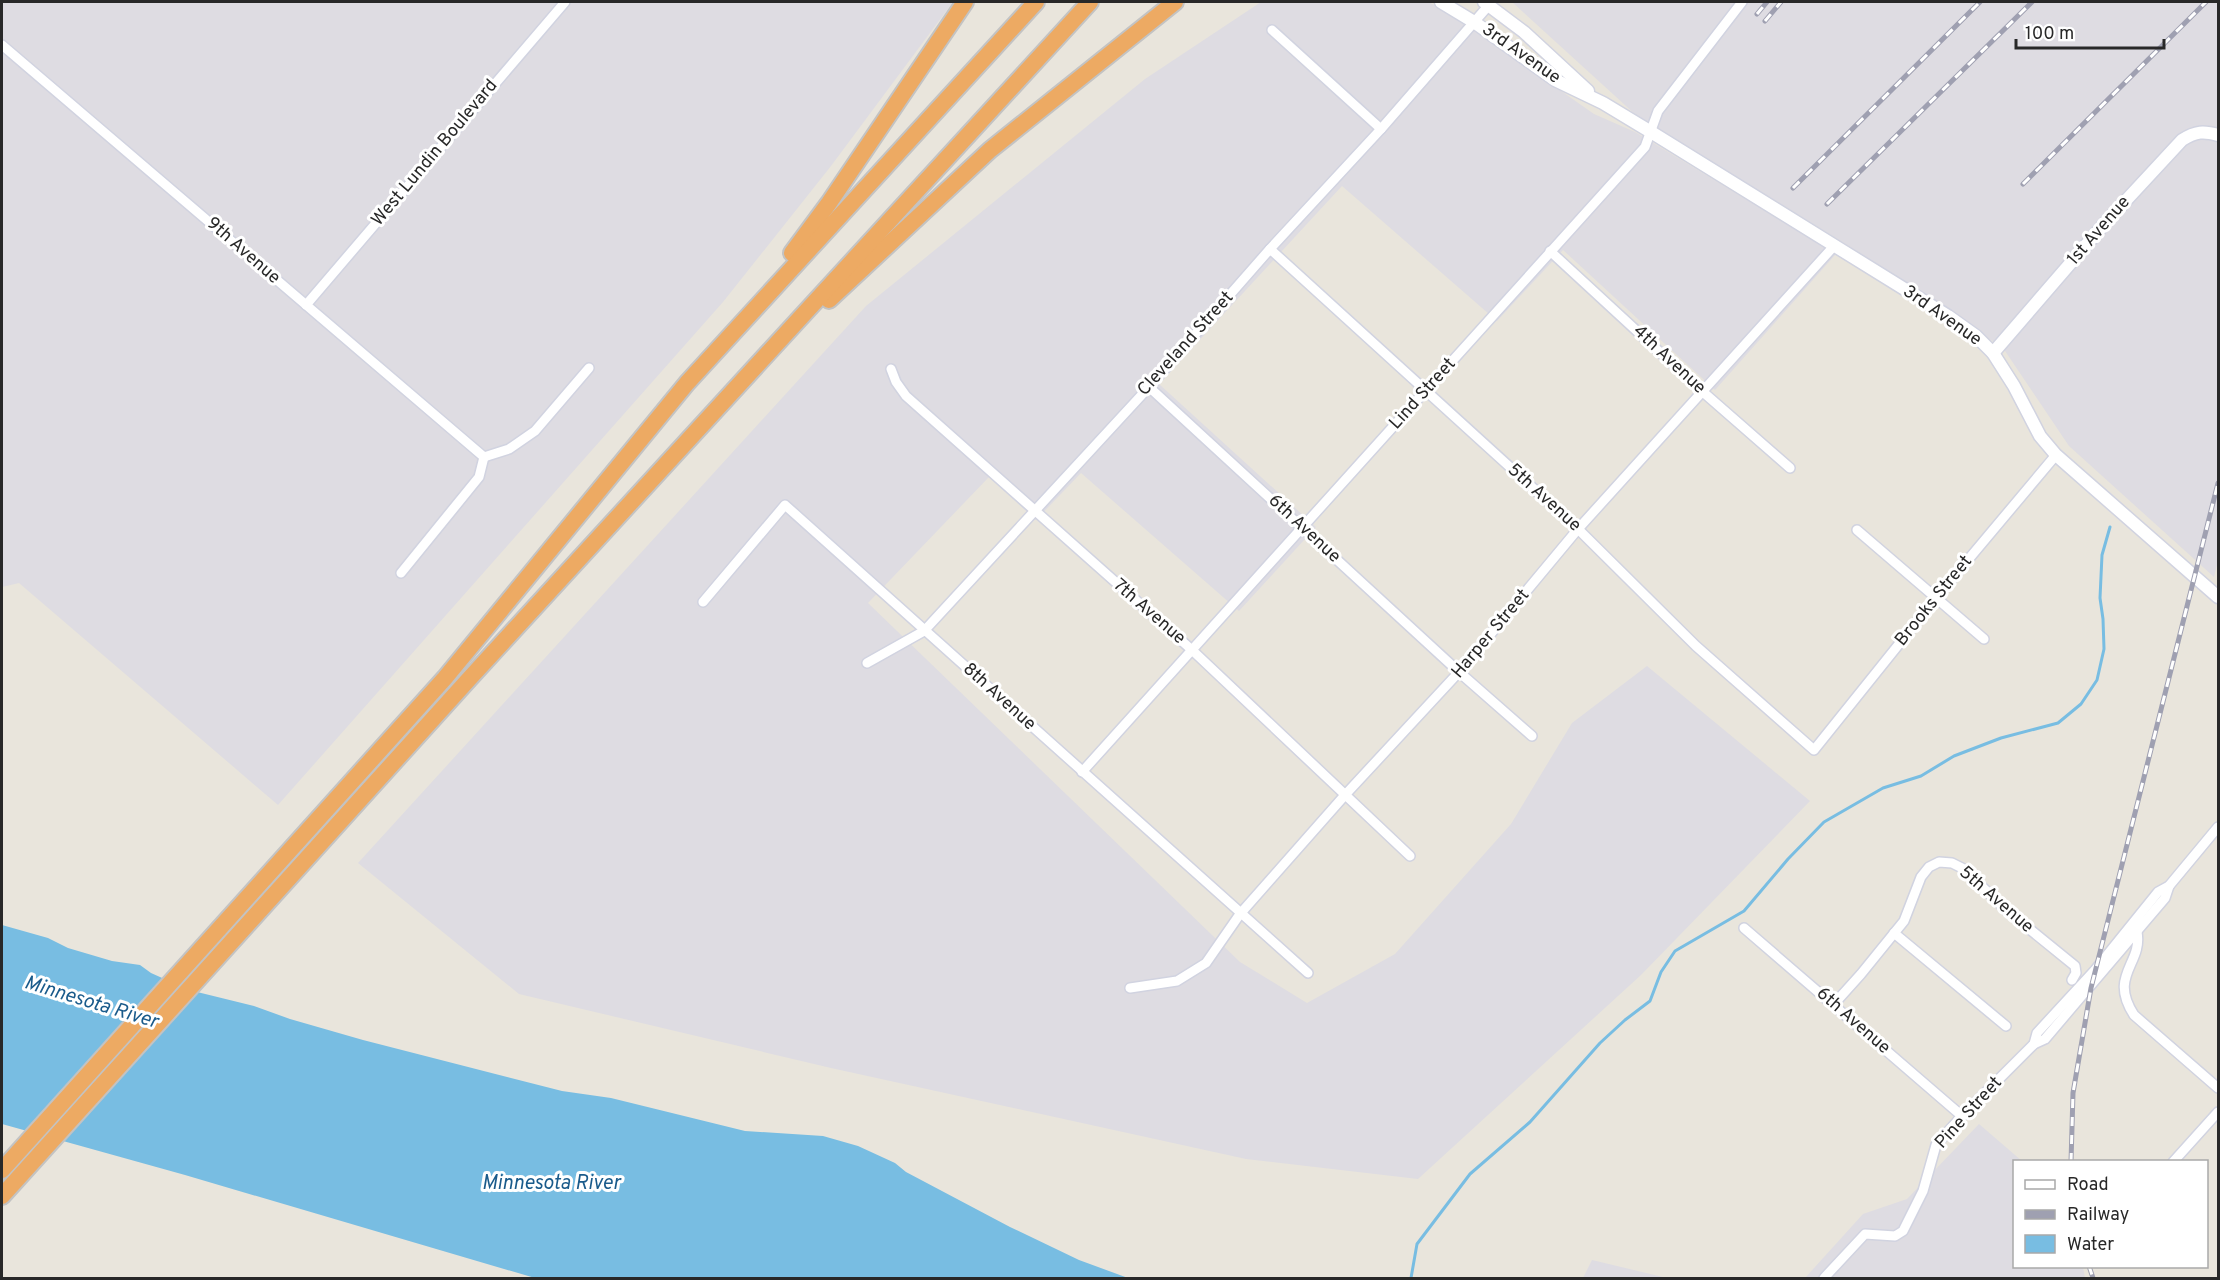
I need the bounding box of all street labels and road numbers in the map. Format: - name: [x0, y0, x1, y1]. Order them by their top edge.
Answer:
- street label: 3rd Avenue: [1477, 18, 1565, 90]
- street label: West Lundin Boulevard: [367, 75, 503, 231]
- street label: 1st Avenue: [2062, 191, 2136, 271]
- street label: 9th Avenue: [201, 212, 285, 290]
- street label: 3rd Avenue: [1898, 280, 1986, 352]
- street label: Cleveland Street: [1133, 287, 1239, 401]
- street label: 4th Avenue: [1628, 320, 1710, 400]
- street label: Lind Street: [1385, 353, 1461, 435]
- street label: 5th Avenue: [1502, 459, 1586, 537]
- street label: 6th Avenue: [1263, 490, 1345, 568]
- street label: Brooks Street: [1890, 551, 1978, 651]
- street label: 7th Avenue: [1108, 574, 1190, 650]
- street label: Harper Street: [1447, 585, 1535, 683]
- street label: 8th Avenue: [958, 658, 1040, 736]
- street label: 5th Avenue: [1954, 861, 2038, 939]
- street label: 6th Avenue: [1811, 982, 1895, 1060]
- street label: Pine Street: [1930, 1072, 2008, 1154]

